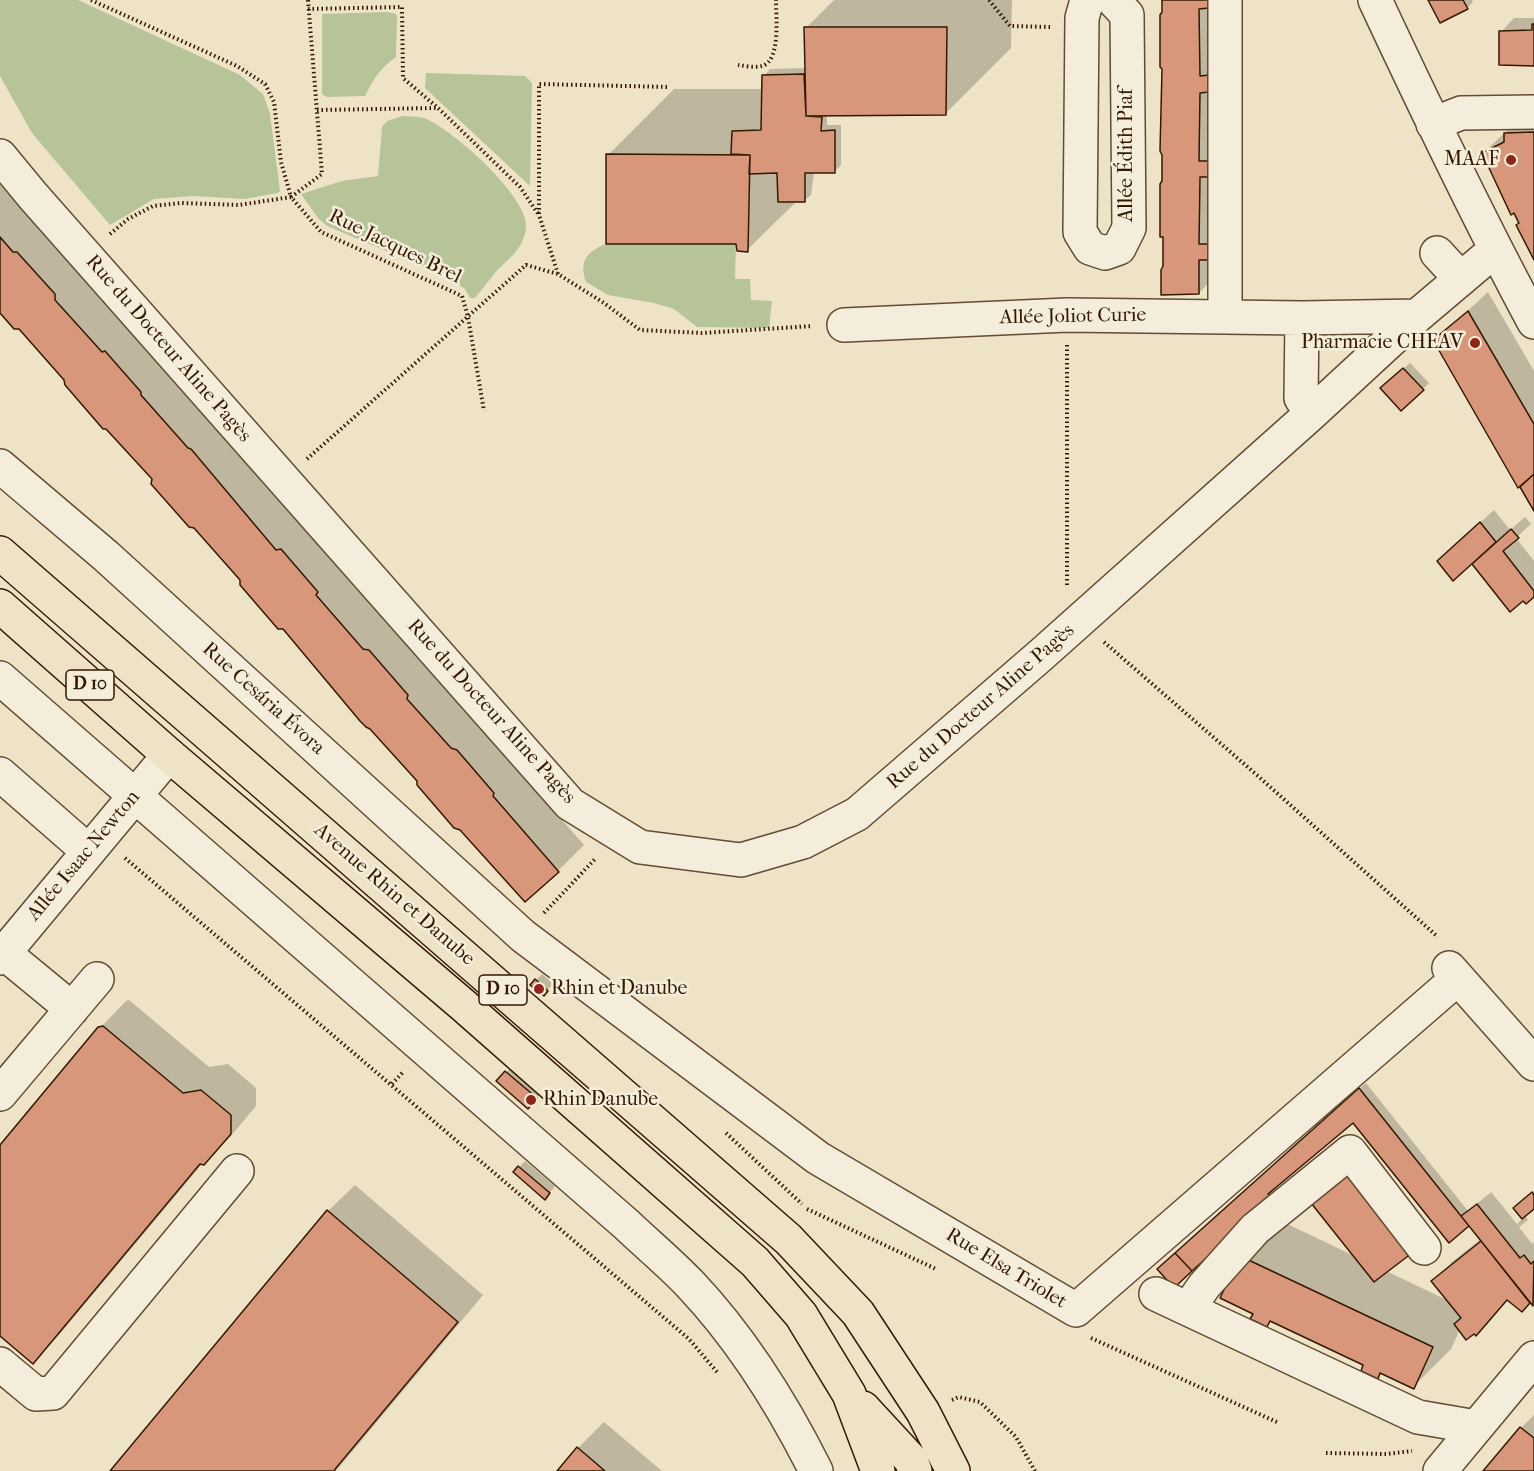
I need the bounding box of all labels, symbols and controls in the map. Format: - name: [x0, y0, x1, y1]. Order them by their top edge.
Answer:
- street label: Allée Édith Piaf: [1115, 88, 1139, 222]
- place label: MAAF: [1444, 148, 1499, 172]
- marker: MAAF: [1504, 153, 1518, 167]
- street label: Rue Jacques Brel: [325, 205, 465, 289]
- street label: Rue du Docteur Aline Pagès: [80, 250, 256, 448]
- street label: Allée Joliot Curie: [999, 304, 1147, 330]
- place label: Pharmacie CHEAV: [1301, 331, 1463, 355]
- marker: Pharmacie CHEAV: [1468, 336, 1482, 350]
- street label: Rue du Docteur Aline Pagès: [402, 615, 580, 809]
- street label: Rue du Docteur Aline Pagès: [882, 619, 1080, 795]
- street label: Rue Cesária Évora: [197, 638, 329, 760]
- road number: D 10: [66, 670, 114, 700]
- street label: Allée Isaac Newton: [22, 786, 146, 926]
- street label: Avenue Rhin et Danube: [309, 819, 479, 971]
- road number: D 10: [479, 975, 527, 1005]
- place label: Rhin et Danube: [551, 977, 687, 1001]
- marker: Rhin et Danube: [532, 982, 546, 996]
- place label: Rhin Danube: [543, 1088, 658, 1112]
- marker: Rhin Danube: [524, 1093, 538, 1107]
- street label: Rue Elsa Triolet: [941, 1223, 1071, 1315]

